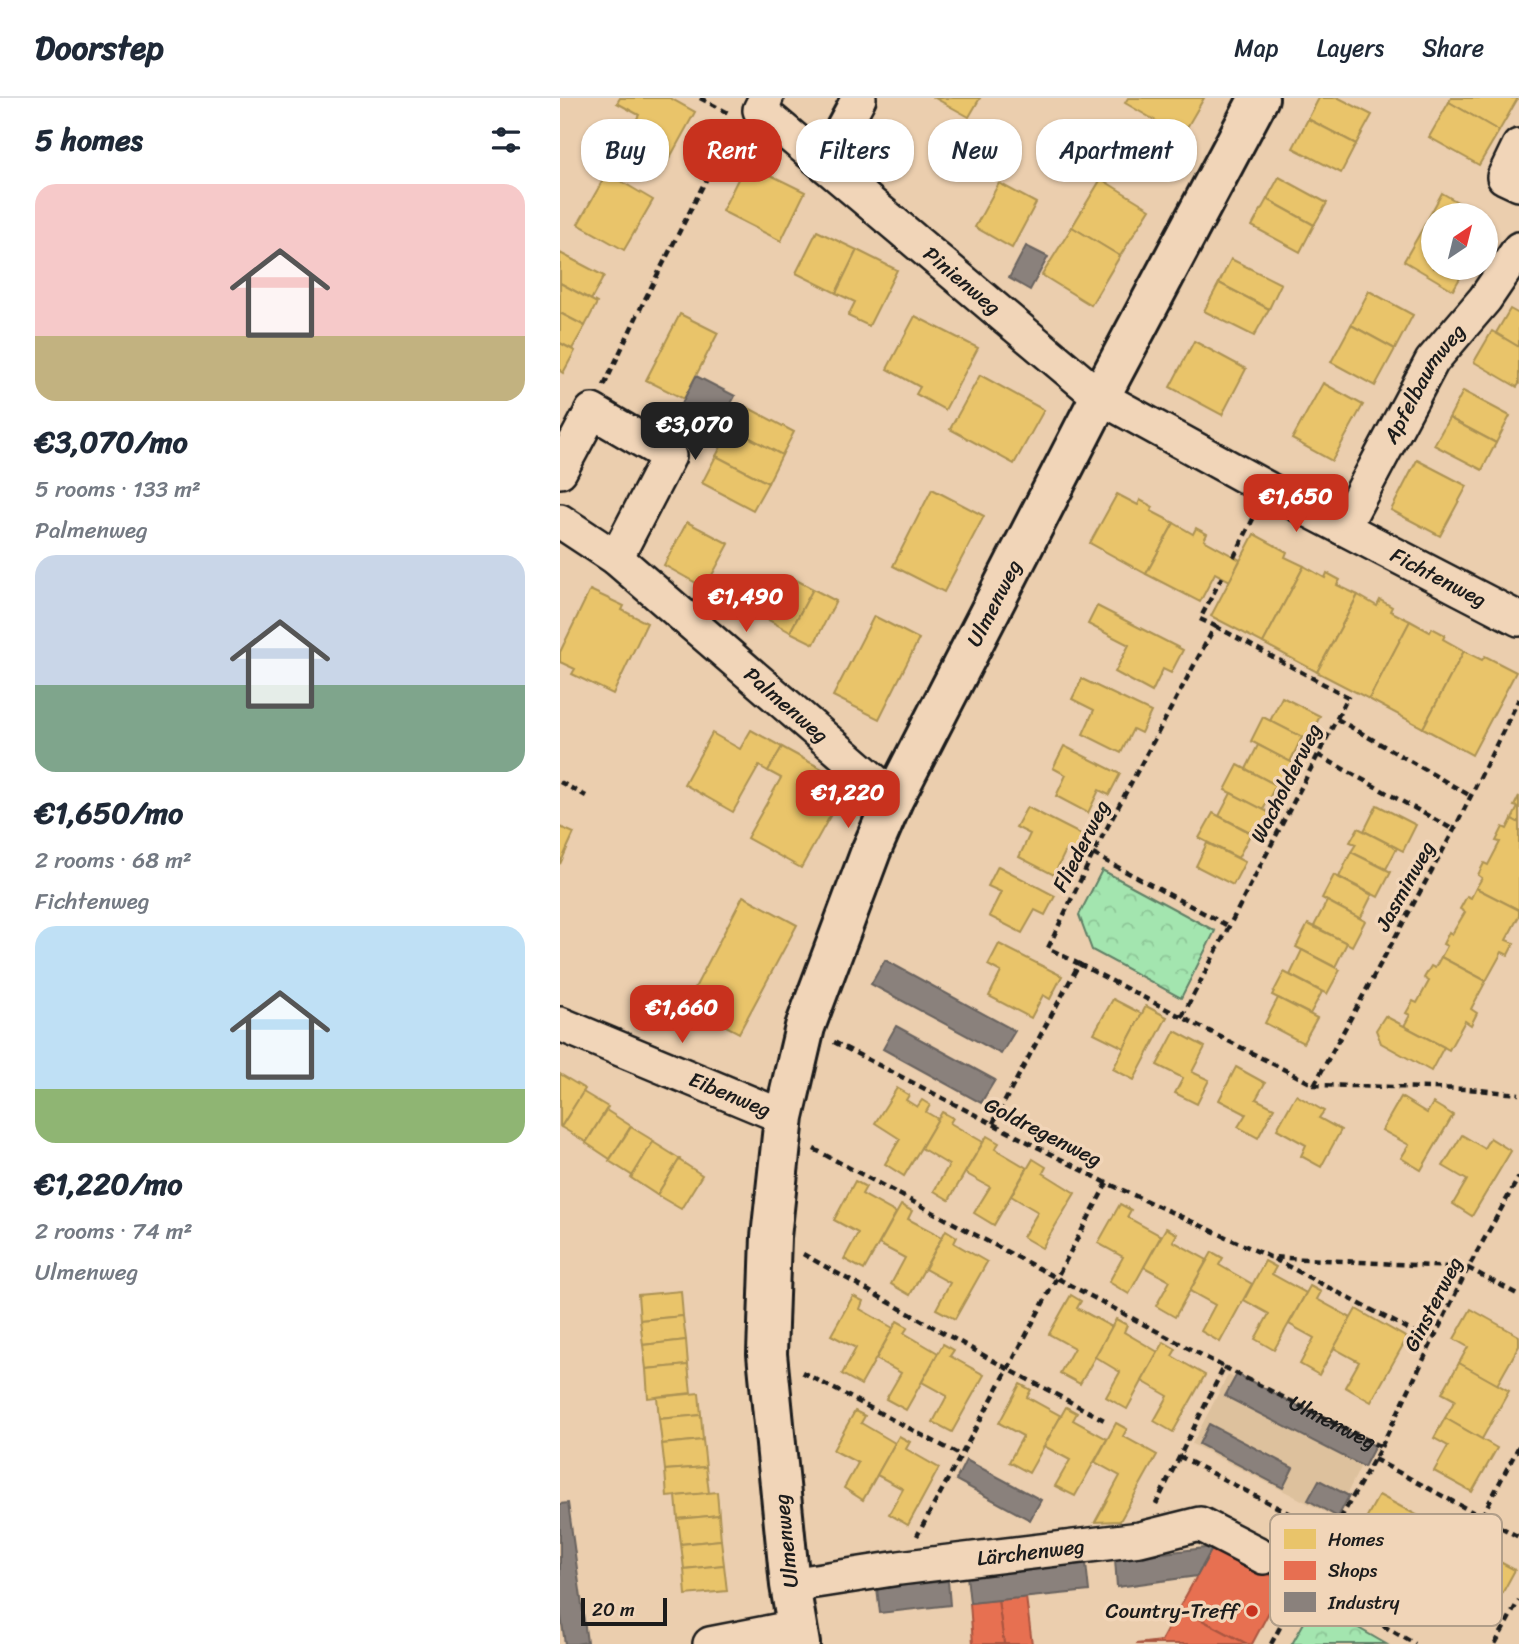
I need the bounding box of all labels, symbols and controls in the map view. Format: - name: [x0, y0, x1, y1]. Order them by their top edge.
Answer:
- text: Doorstep: [35, 19, 164, 77]
- text: Map: [1234, 27, 1279, 69]
- text: Layers: [1317, 27, 1384, 69]
- text: Share: [1422, 27, 1484, 69]
- text: 5 homes: [35, 113, 143, 167]
- chip: Buy: [581, 119, 669, 182]
- chip: Rent: [683, 119, 782, 182]
- chip: Filters: [796, 119, 914, 182]
- chip: New: [928, 119, 1022, 182]
- chip: Apartment: [1036, 119, 1197, 182]
- icon: filters: [487, 121, 525, 159]
- north arrow: [1421, 203, 1498, 280]
- map controls: [1421, 203, 1498, 280]
- icon: home: [217, 230, 343, 356]
- street label: Pinienweg: [914, 236, 1010, 325]
- street label: Apfelbaumweg: [1372, 314, 1476, 451]
- pin: €3,070: [638, 402, 752, 462]
- text: €3,070: [657, 404, 733, 445]
- text: €3,070/mo: [35, 415, 188, 469]
- text: 5 rooms · 133 m²: [35, 469, 201, 510]
- pin: €1,650: [1239, 474, 1353, 534]
- text: €1,650: [1260, 476, 1332, 517]
- text: Palmenweg: [35, 510, 148, 551]
- street label: Fichtenweg: [1383, 536, 1494, 618]
- street label: Ulmenweg: [956, 552, 1033, 654]
- pin: €1,490: [689, 574, 803, 634]
- text: €1,490: [709, 576, 783, 617]
- icon: home: [217, 601, 343, 727]
- street label: Palmenweg: [735, 657, 838, 753]
- street label: Wacholderweg: [1239, 716, 1333, 850]
- pin: €1,220: [791, 770, 905, 830]
- text: €1,220: [812, 772, 884, 813]
- text: €1,650/mo: [35, 786, 183, 840]
- street label: Fliederweg: [1041, 793, 1121, 899]
- street label: Jasminweg: [1364, 833, 1446, 939]
- text: 2 rooms · 68 m²: [35, 840, 192, 881]
- text: Fichtenweg: [35, 881, 150, 922]
- icon: home: [217, 972, 343, 1098]
- pin: €1,660: [625, 986, 739, 1045]
- text: €1,660: [646, 987, 718, 1028]
- street label: Eibenweg: [683, 1060, 777, 1129]
- street label: Goldregenweg: [977, 1086, 1109, 1178]
- text: €1,220/mo: [35, 1157, 183, 1211]
- text: 2 rooms · 74 m²: [35, 1211, 192, 1252]
- street label: Ginsterweg: [1393, 1250, 1473, 1358]
- text: Ulmenweg: [35, 1252, 138, 1293]
- street label: Ulmenweg: [1282, 1384, 1384, 1461]
- street label: Ulmenweg: [762, 1492, 810, 1590]
- legend: [1270, 1514, 1502, 1626]
- text: Homes: [1328, 1523, 1384, 1556]
- street label: Lärchenweg: [975, 1527, 1087, 1577]
- text: Shops: [1328, 1554, 1378, 1587]
- text: Industry: [1327, 1586, 1400, 1619]
- place label: Country-Treff: [1105, 1592, 1241, 1630]
- text: 20 m: [592, 1593, 635, 1626]
- scale bar: [581, 1595, 667, 1627]
- marker: Country-Treff: [1244, 1603, 1260, 1619]

